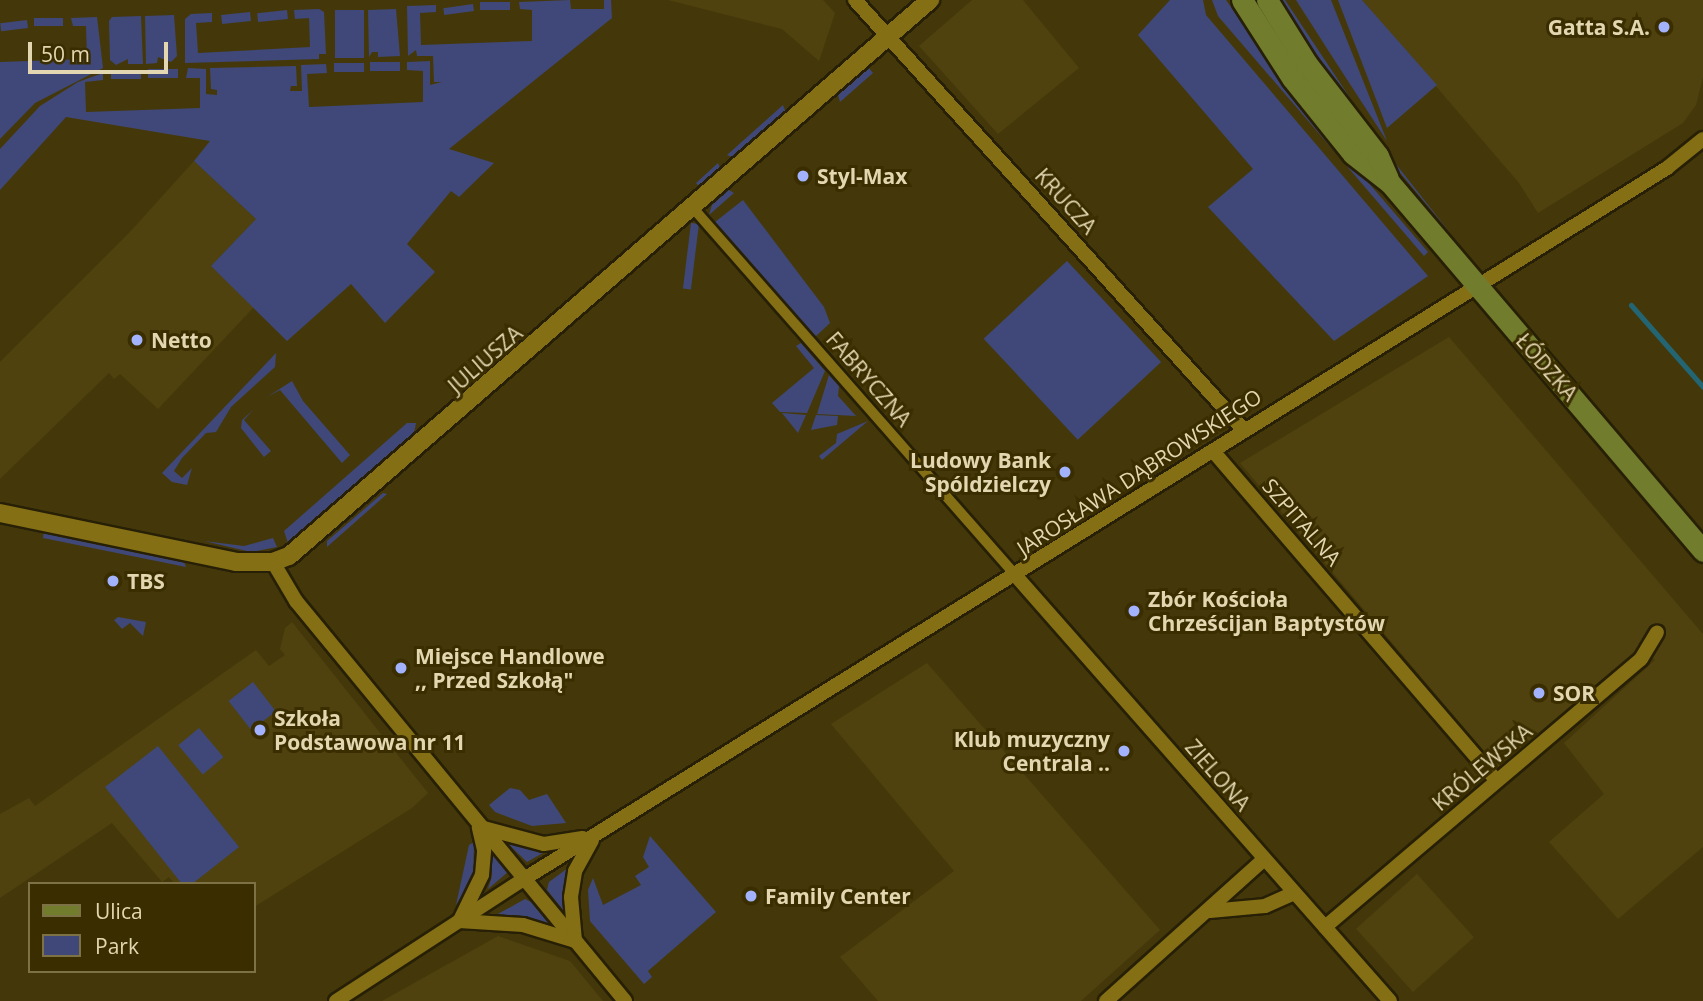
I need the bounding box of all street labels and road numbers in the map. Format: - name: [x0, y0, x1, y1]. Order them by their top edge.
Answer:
- street label: KRUCZA: [1030, 163, 1102, 239]
- street label: JULIUSZA: [443, 320, 527, 398]
- street label: FABRYCZNA: [821, 327, 917, 431]
- street label: ŁÓDZKA: [1511, 328, 1583, 406]
- street label: JAROSŁAWA DĄBROWSKIEGO: [1012, 383, 1266, 561]
- street label: SZPITALNA: [1257, 473, 1347, 571]
- street label: KRÓLEWSKA: [1427, 718, 1537, 816]
- street label: ZIELONA: [1180, 734, 1256, 816]

